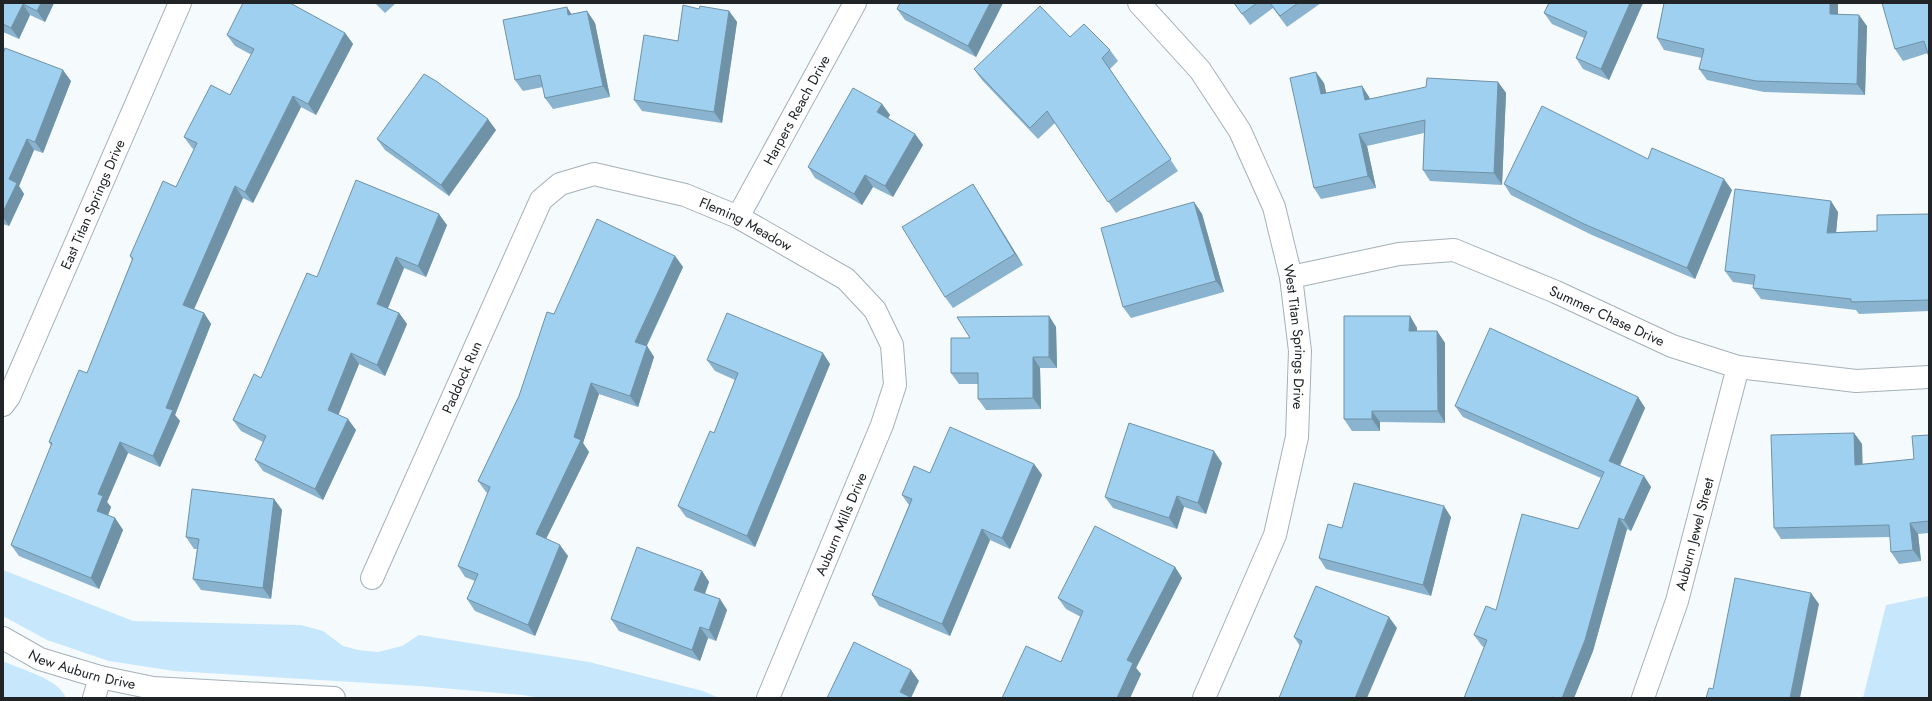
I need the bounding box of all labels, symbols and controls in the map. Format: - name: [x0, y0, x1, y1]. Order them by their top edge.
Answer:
- street label: Harpers Reach Drive: [758, 51, 835, 169]
- street label: East Titan Springs Drive: [56, 136, 130, 273]
- street label: Fleming Meadow: [696, 192, 796, 256]
- street label: West Titan Springs Drive: [1278, 262, 1310, 410]
- street label: Summer Chase Drive: [1546, 280, 1668, 351]
- street label: Paddock Run: [437, 338, 487, 417]
- street label: Auburn Mills Drive: [810, 469, 872, 579]
- street label: Auburn Jewel Street: [1670, 475, 1719, 593]
- street label: New Auburn Drive: [25, 644, 137, 694]

